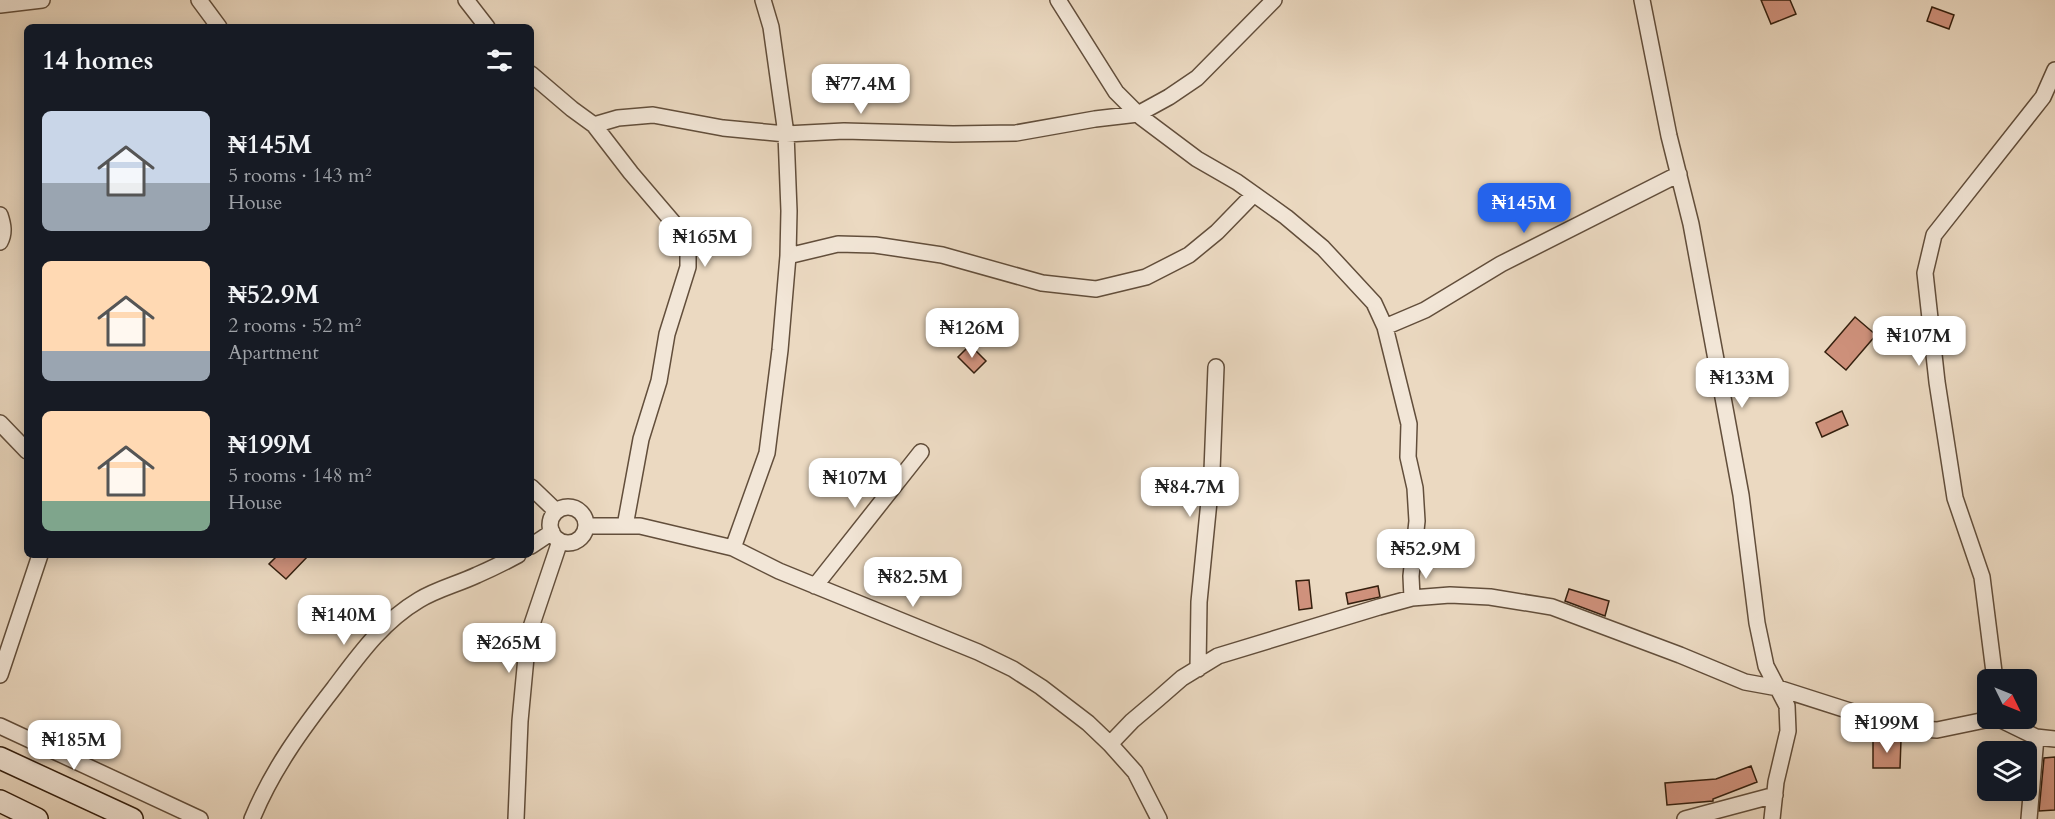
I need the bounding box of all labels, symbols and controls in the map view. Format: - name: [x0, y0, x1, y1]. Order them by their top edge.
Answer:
- text: 14 homes: [42, 43, 153, 78]
- icon: filters: [483, 44, 516, 77]
- pin: ₦77.4M: [812, 64, 910, 115]
- text: ₦77.4M: [826, 70, 896, 97]
- text: ₦145M: [228, 127, 312, 162]
- icon: home: [90, 135, 162, 207]
- text: 5 rooms · 143 m²: [228, 162, 372, 189]
- pin: ₦145M: [1482, 183, 1566, 234]
- text: House: [228, 189, 282, 216]
- text: ₦145M: [1492, 189, 1556, 216]
- pin: ₦165M: [663, 217, 747, 268]
- text: ₦165M: [673, 223, 737, 250]
- text: ₦52.9M: [228, 277, 320, 312]
- icon: home: [90, 285, 162, 357]
- pin: ₦126M: [930, 308, 1014, 359]
- text: 2 rooms · 52 m²: [228, 312, 361, 339]
- text: ₦126M: [940, 314, 1004, 341]
- pin: ₦107M: [1877, 316, 1961, 367]
- text: ₦107M: [1887, 322, 1951, 349]
- text: Apartment: [228, 339, 319, 366]
- pin: ₦133M: [1700, 358, 1784, 409]
- text: ₦133M: [1710, 364, 1774, 391]
- text: ₦199M: [228, 427, 312, 462]
- icon: home: [90, 435, 162, 507]
- pin: ₦107M: [813, 458, 897, 509]
- text: 5 rooms · 148 m²: [228, 462, 372, 489]
- text: ₦107M: [823, 464, 887, 491]
- pin: ₦84.7M: [1141, 467, 1239, 518]
- text: ₦84.7M: [1155, 473, 1225, 500]
- text: House: [228, 489, 282, 516]
- pin: ₦52.9M: [1377, 529, 1475, 580]
- text: ₦52.9M: [1391, 535, 1461, 562]
- pin: ₦82.5M: [864, 557, 962, 608]
- text: ₦82.5M: [878, 563, 948, 590]
- pin: ₦140M: [302, 595, 386, 646]
- text: ₦140M: [312, 601, 376, 628]
- pin: ₦265M: [467, 623, 551, 674]
- text: ₦265M: [477, 629, 541, 656]
- north arrow: [1977, 669, 2037, 729]
- map controls: [1977, 669, 2037, 801]
- pin: ₦199M: [1845, 703, 1929, 754]
- text: ₦199M: [1855, 709, 1919, 736]
- pin: ₦185M: [32, 720, 116, 771]
- text: ₦185M: [42, 726, 106, 753]
- button: layers: [1977, 741, 2037, 801]

